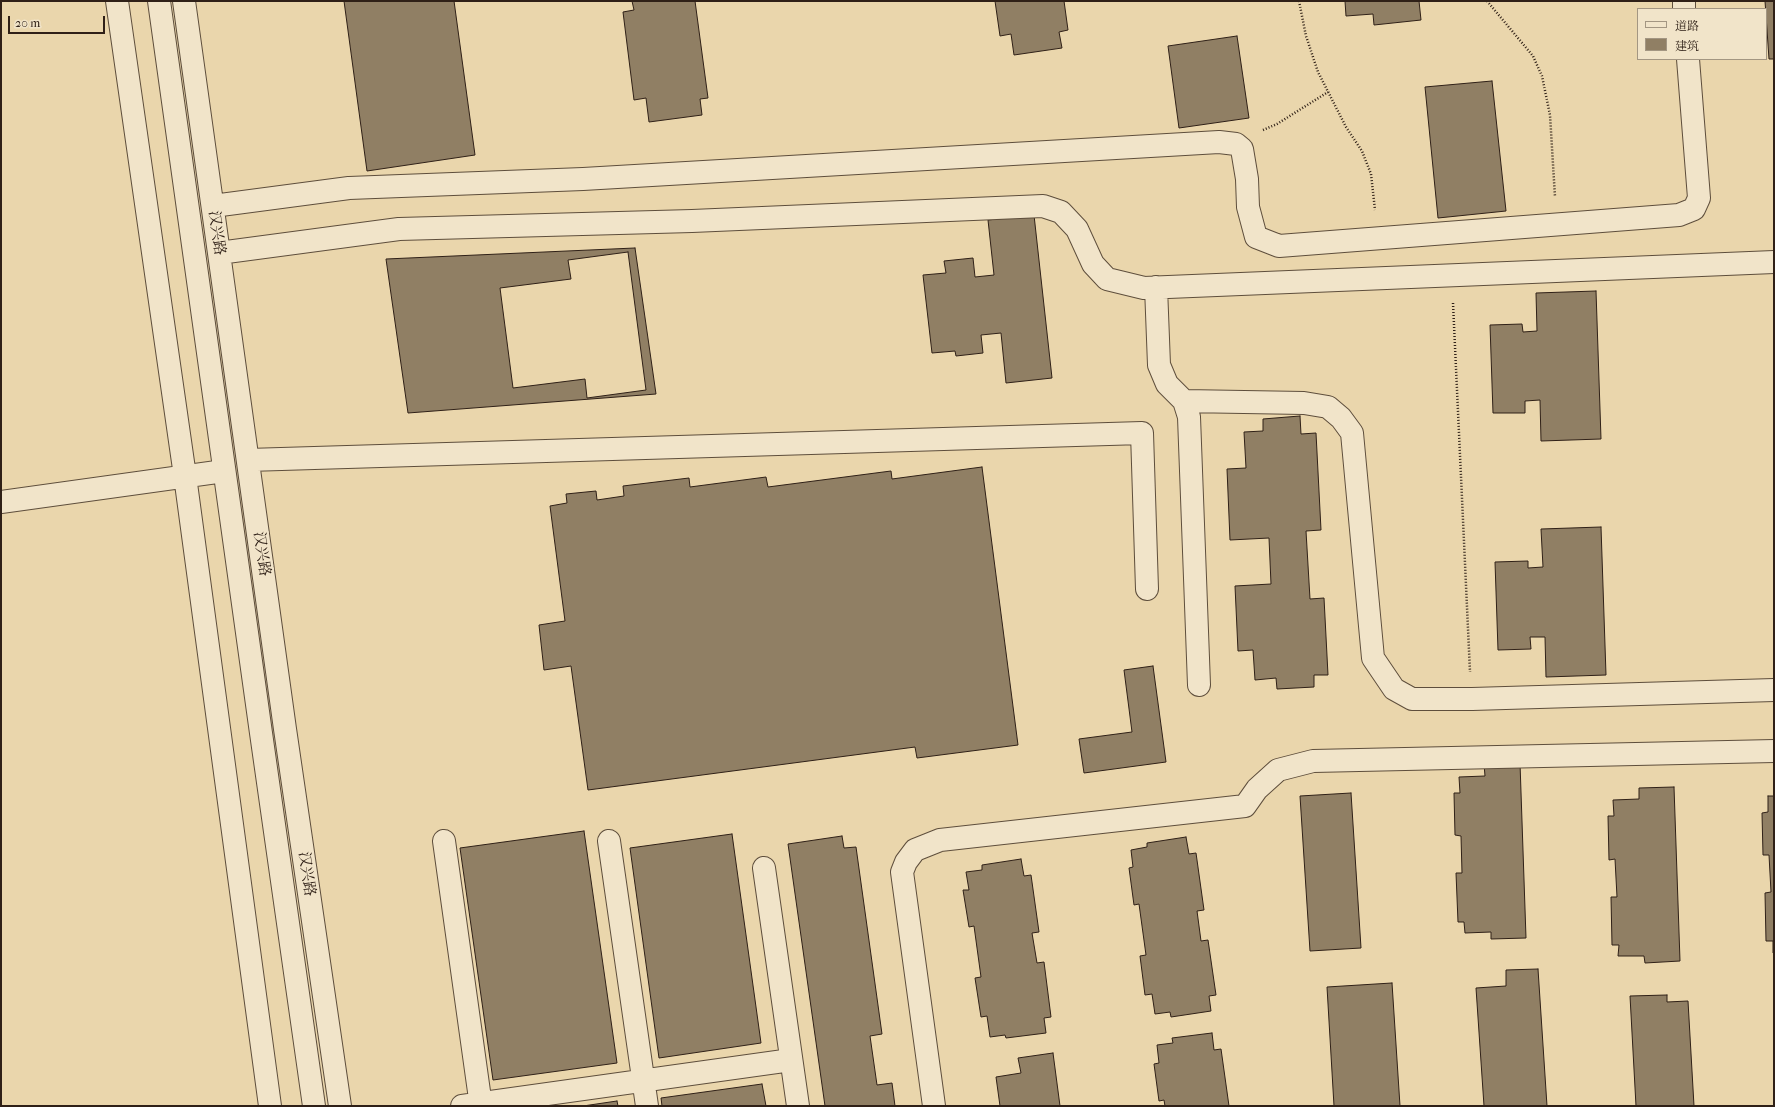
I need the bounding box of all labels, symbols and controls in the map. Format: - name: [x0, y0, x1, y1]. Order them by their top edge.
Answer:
- scale bar: [10, 8, 107, 34]
- legend: [1637, 8, 1767, 60]
- text: 20 m: [15, 16, 40, 30]
- text: 道路: [1675, 19, 1699, 33]
- text: 建筑: [1675, 39, 1699, 53]
- street label: 汉兴路: [204, 209, 228, 257]
- street label: 汉兴路: [249, 530, 273, 578]
- street label: 汉兴路: [294, 850, 318, 898]

